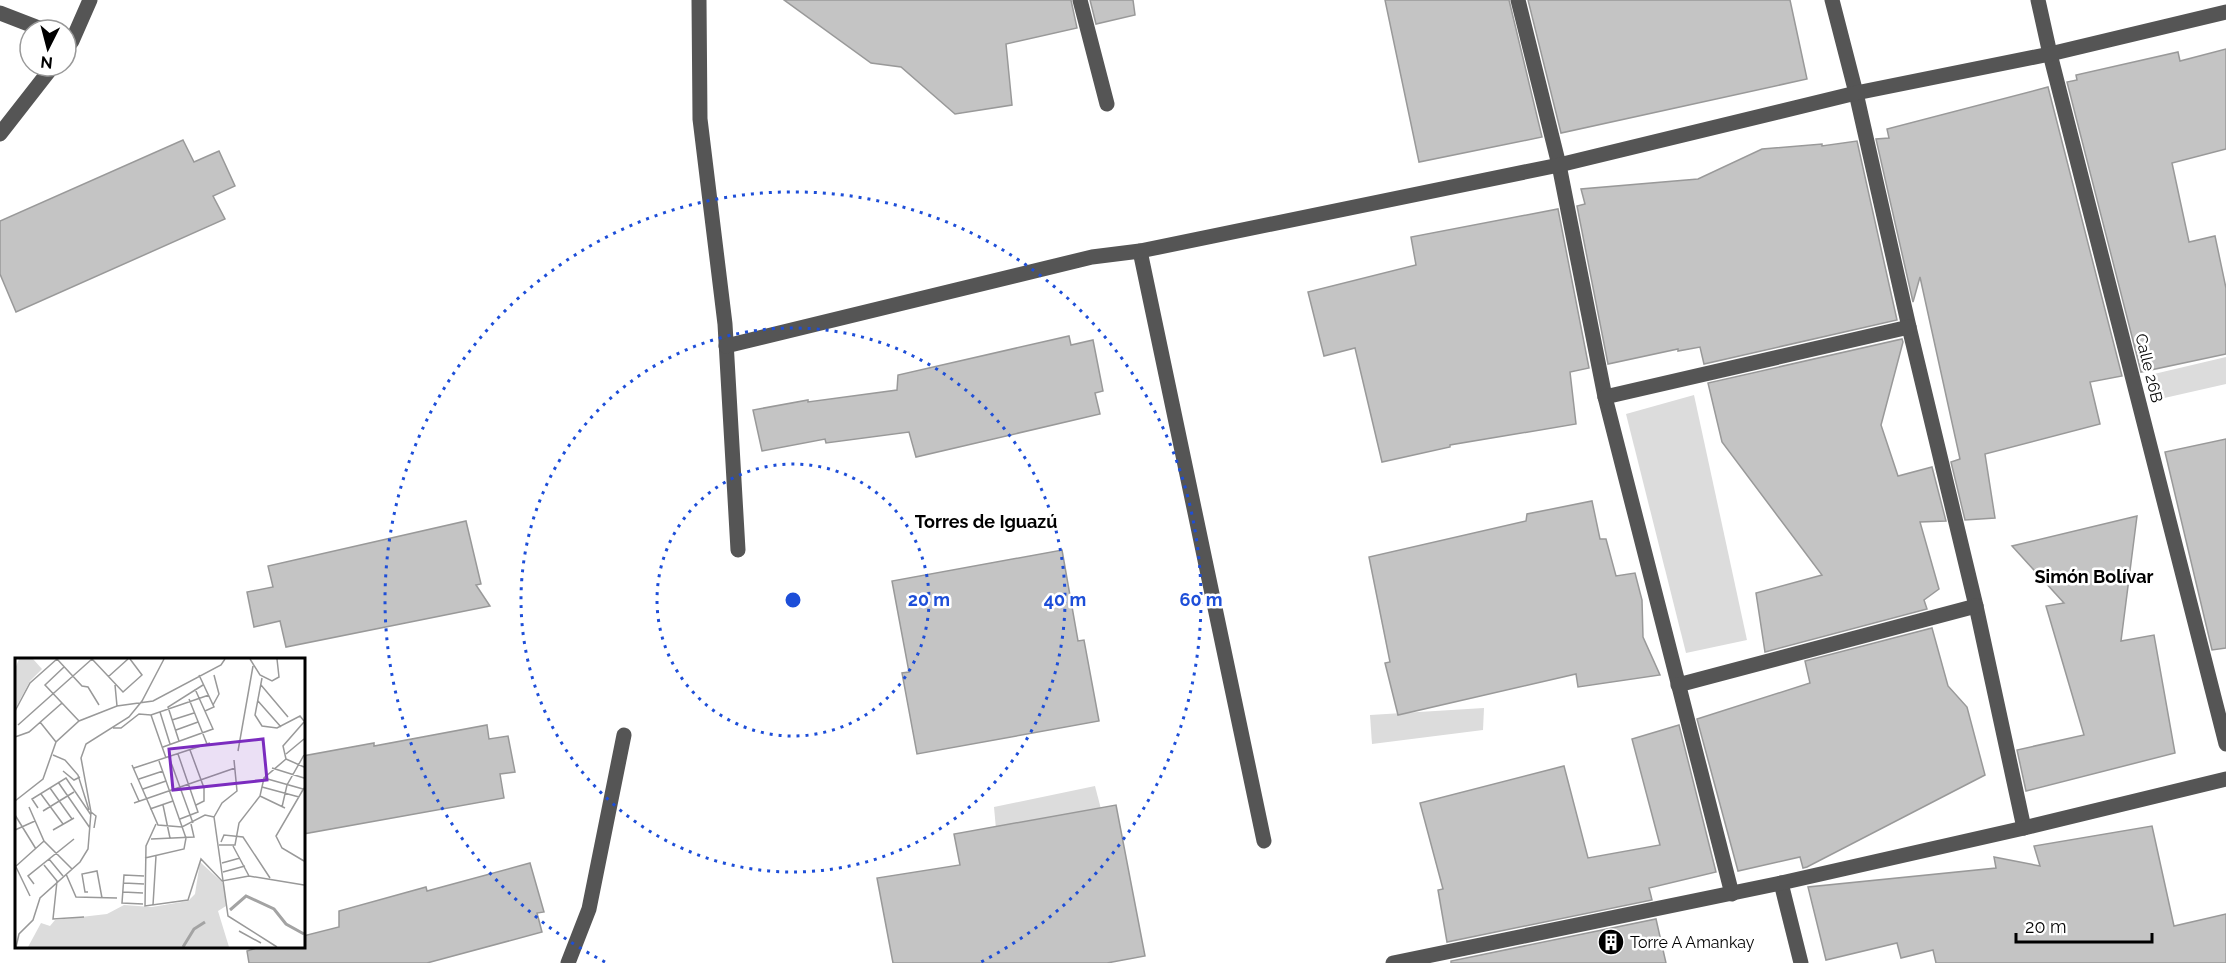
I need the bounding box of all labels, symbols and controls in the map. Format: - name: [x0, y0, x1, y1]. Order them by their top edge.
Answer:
- north arrow: [18, 18, 78, 78]
- text: N: [39, 52, 54, 73]
- street label: Calle 26B: [2131, 331, 2167, 405]
- district label: Torres de Iguazú: [915, 511, 1057, 532]
- district label: Simón Bolívar: [2035, 566, 2153, 587]
- text: 20 m: [908, 589, 950, 610]
- text: 40 m: [1044, 589, 1086, 610]
- text: 60 m: [1179, 589, 1223, 610]
- centre of rings: [783, 590, 803, 610]
- inset map: [15, 658, 304, 948]
- scale bar: [2016, 906, 2152, 944]
- text: 20 m: [2025, 916, 2067, 937]
- building icon: Torre A Amankay: [1596, 927, 1626, 957]
- place label: Torre A Amankay: [1630, 933, 1755, 952]

